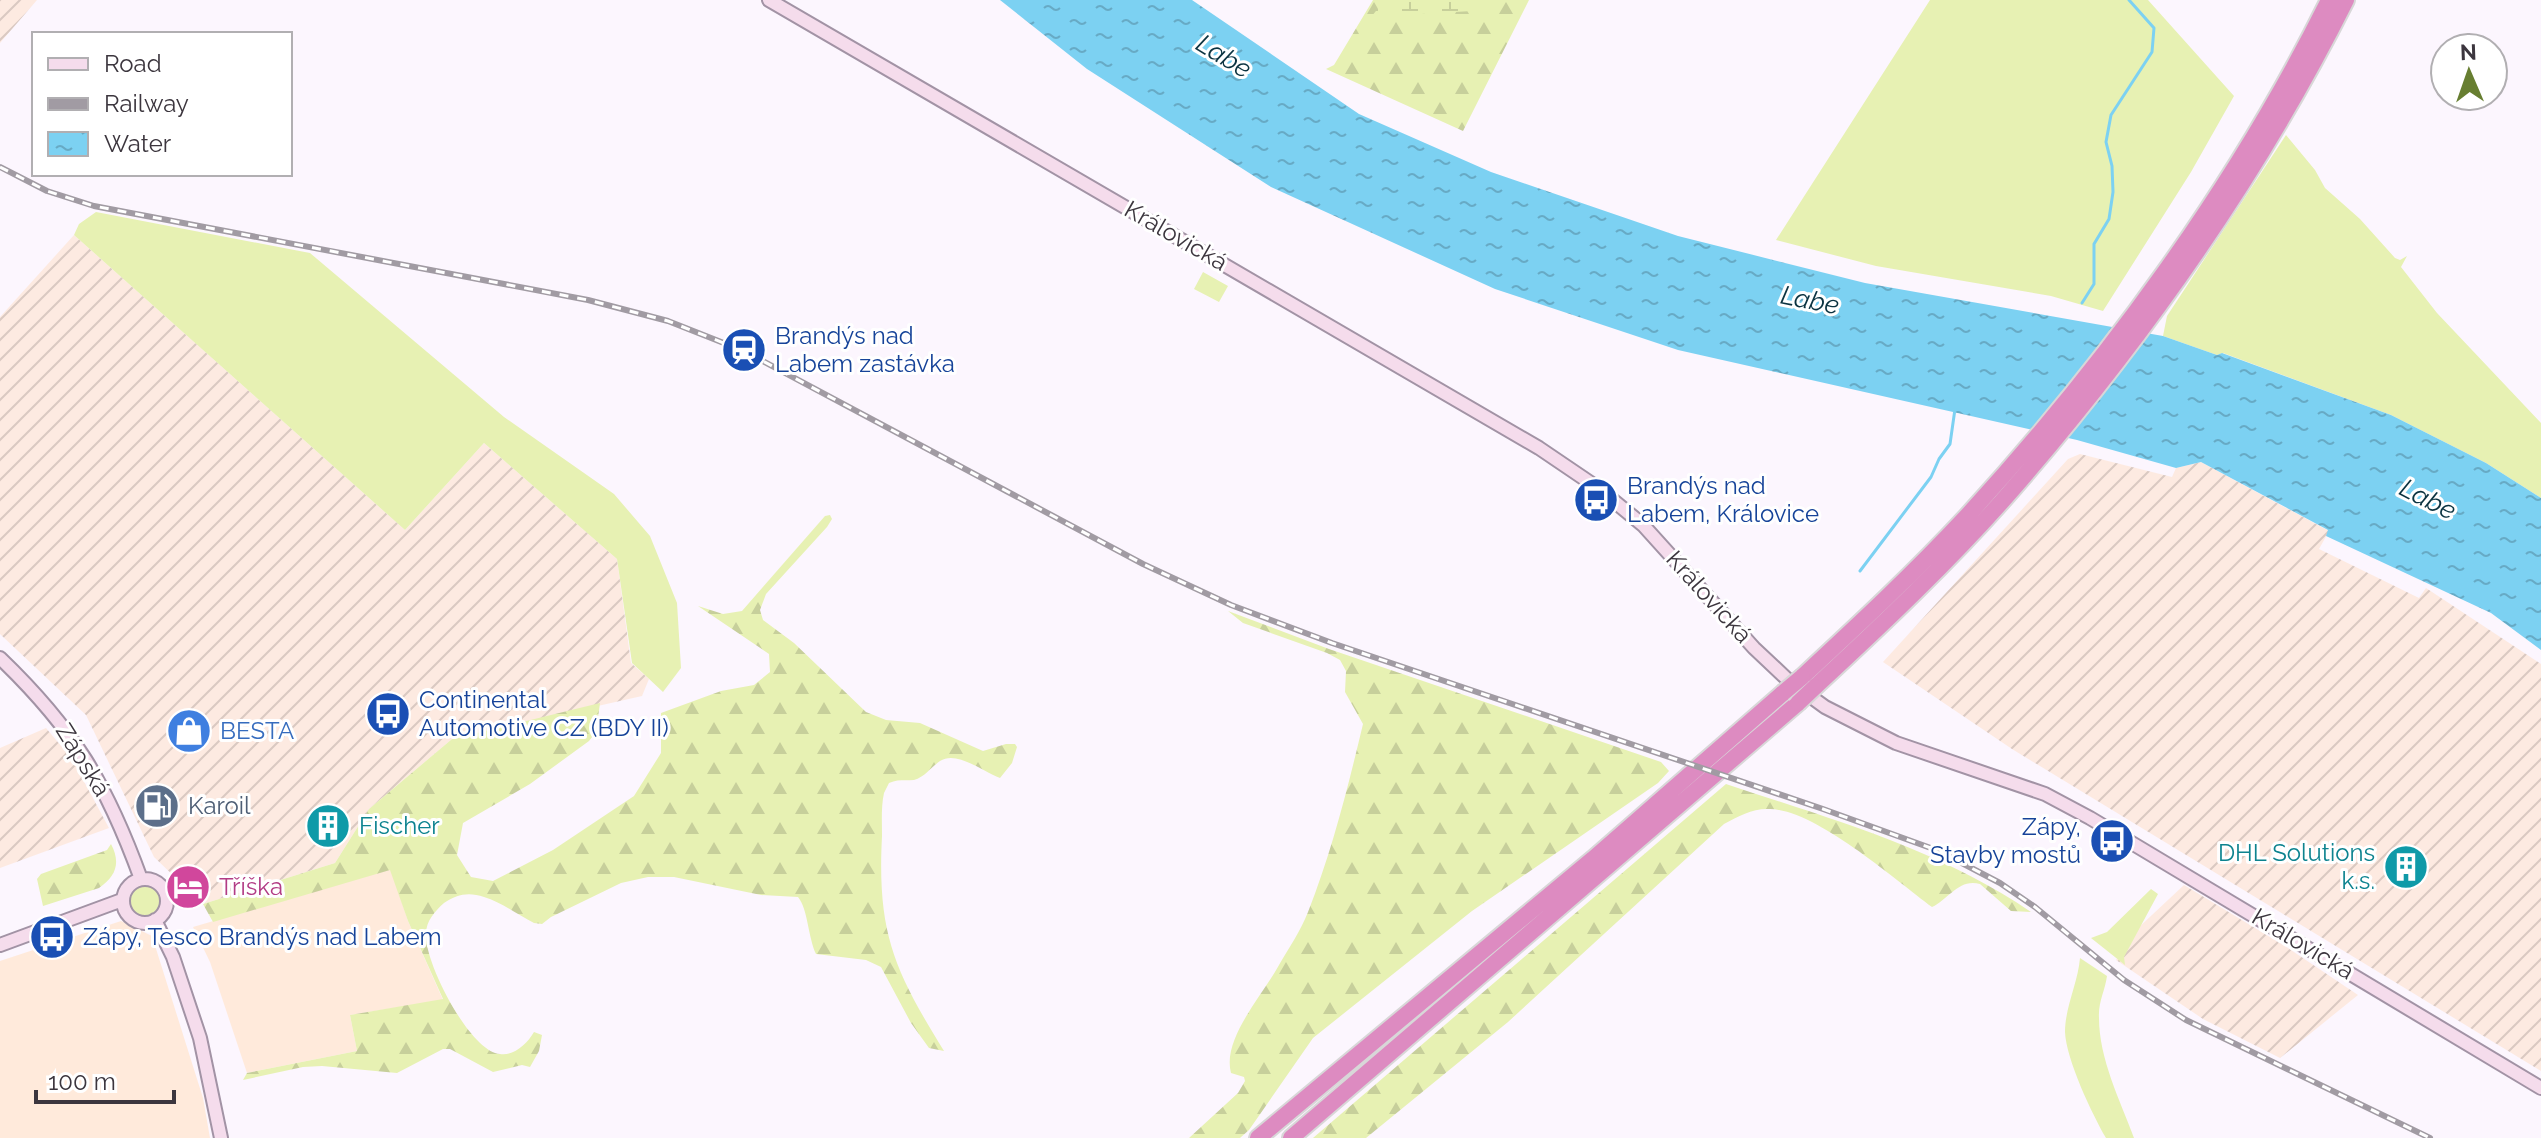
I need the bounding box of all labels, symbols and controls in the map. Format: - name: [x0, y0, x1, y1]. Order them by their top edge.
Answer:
- water label: Labe: [1191, 28, 1257, 84]
- legend: [32, 32, 292, 176]
- north arrow: [2429, 32, 2509, 112]
- text: N: [2459, 39, 2477, 65]
- text: Road: [104, 49, 162, 78]
- text: Railway: [104, 89, 189, 118]
- text: Water: [104, 129, 172, 158]
- street label: Královická: [1120, 194, 1233, 277]
- water label: Labe: [1778, 280, 1842, 320]
- place label: Brandýs nad Labem zastávka: [775, 321, 955, 378]
- station icon: Brandýs nad Labem zastávka: [720, 326, 768, 374]
- place label: Brandýs nad Labem, Královice: [1627, 471, 1819, 528]
- water label: Labe: [2395, 472, 2461, 526]
- bus stop icon: Brandýs nad Labem, Královice: [1572, 476, 1620, 524]
- street label: Královická: [1660, 545, 1758, 649]
- place label: Continental Automotive CZ (BDY II): [419, 685, 669, 742]
- bus stop icon: Continental Automotive CZ (BDY II): [364, 690, 412, 738]
- shop icon: BESTA: [165, 707, 213, 755]
- place label: BESTA: [220, 716, 294, 745]
- street label: Zápská: [50, 718, 117, 801]
- fuel station icon: Karoil: [133, 782, 181, 830]
- place label: Karoil: [188, 791, 251, 820]
- building icon: Fischer: [304, 802, 352, 850]
- place label: Fischer: [359, 811, 440, 840]
- place label: Zápy, Stavby mostů: [1930, 812, 2081, 869]
- bus stop icon: Zápy, Stavby mostů: [2088, 817, 2136, 865]
- place label: DHL Solutions k.s.: [2218, 838, 2375, 895]
- building icon: DHL Solutions k.s.: [2382, 843, 2430, 891]
- hotel icon: Tříška: [164, 863, 212, 911]
- place label: Tříška: [219, 872, 283, 901]
- street label: Královická: [2247, 902, 2360, 985]
- bus stop icon: Zápy, Tesco Brandýs nad Labem: [28, 913, 76, 961]
- place label: Zápy, Tesco Brandýs nad Labem: [83, 922, 442, 951]
- scale bar: [36, 1054, 174, 1104]
- text: 100 m: [48, 1067, 116, 1096]

